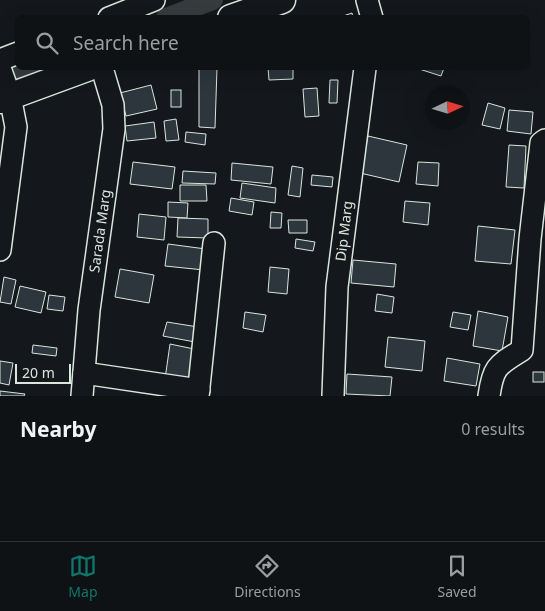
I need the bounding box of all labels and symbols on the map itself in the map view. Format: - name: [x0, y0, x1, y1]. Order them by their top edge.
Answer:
- north arrow: [425, 85, 470, 130]
- street label: Sarada Marg: [84, 188, 115, 274]
- street label: Dip Marg: [330, 200, 357, 262]
- scale bar: [15, 361, 71, 384]

